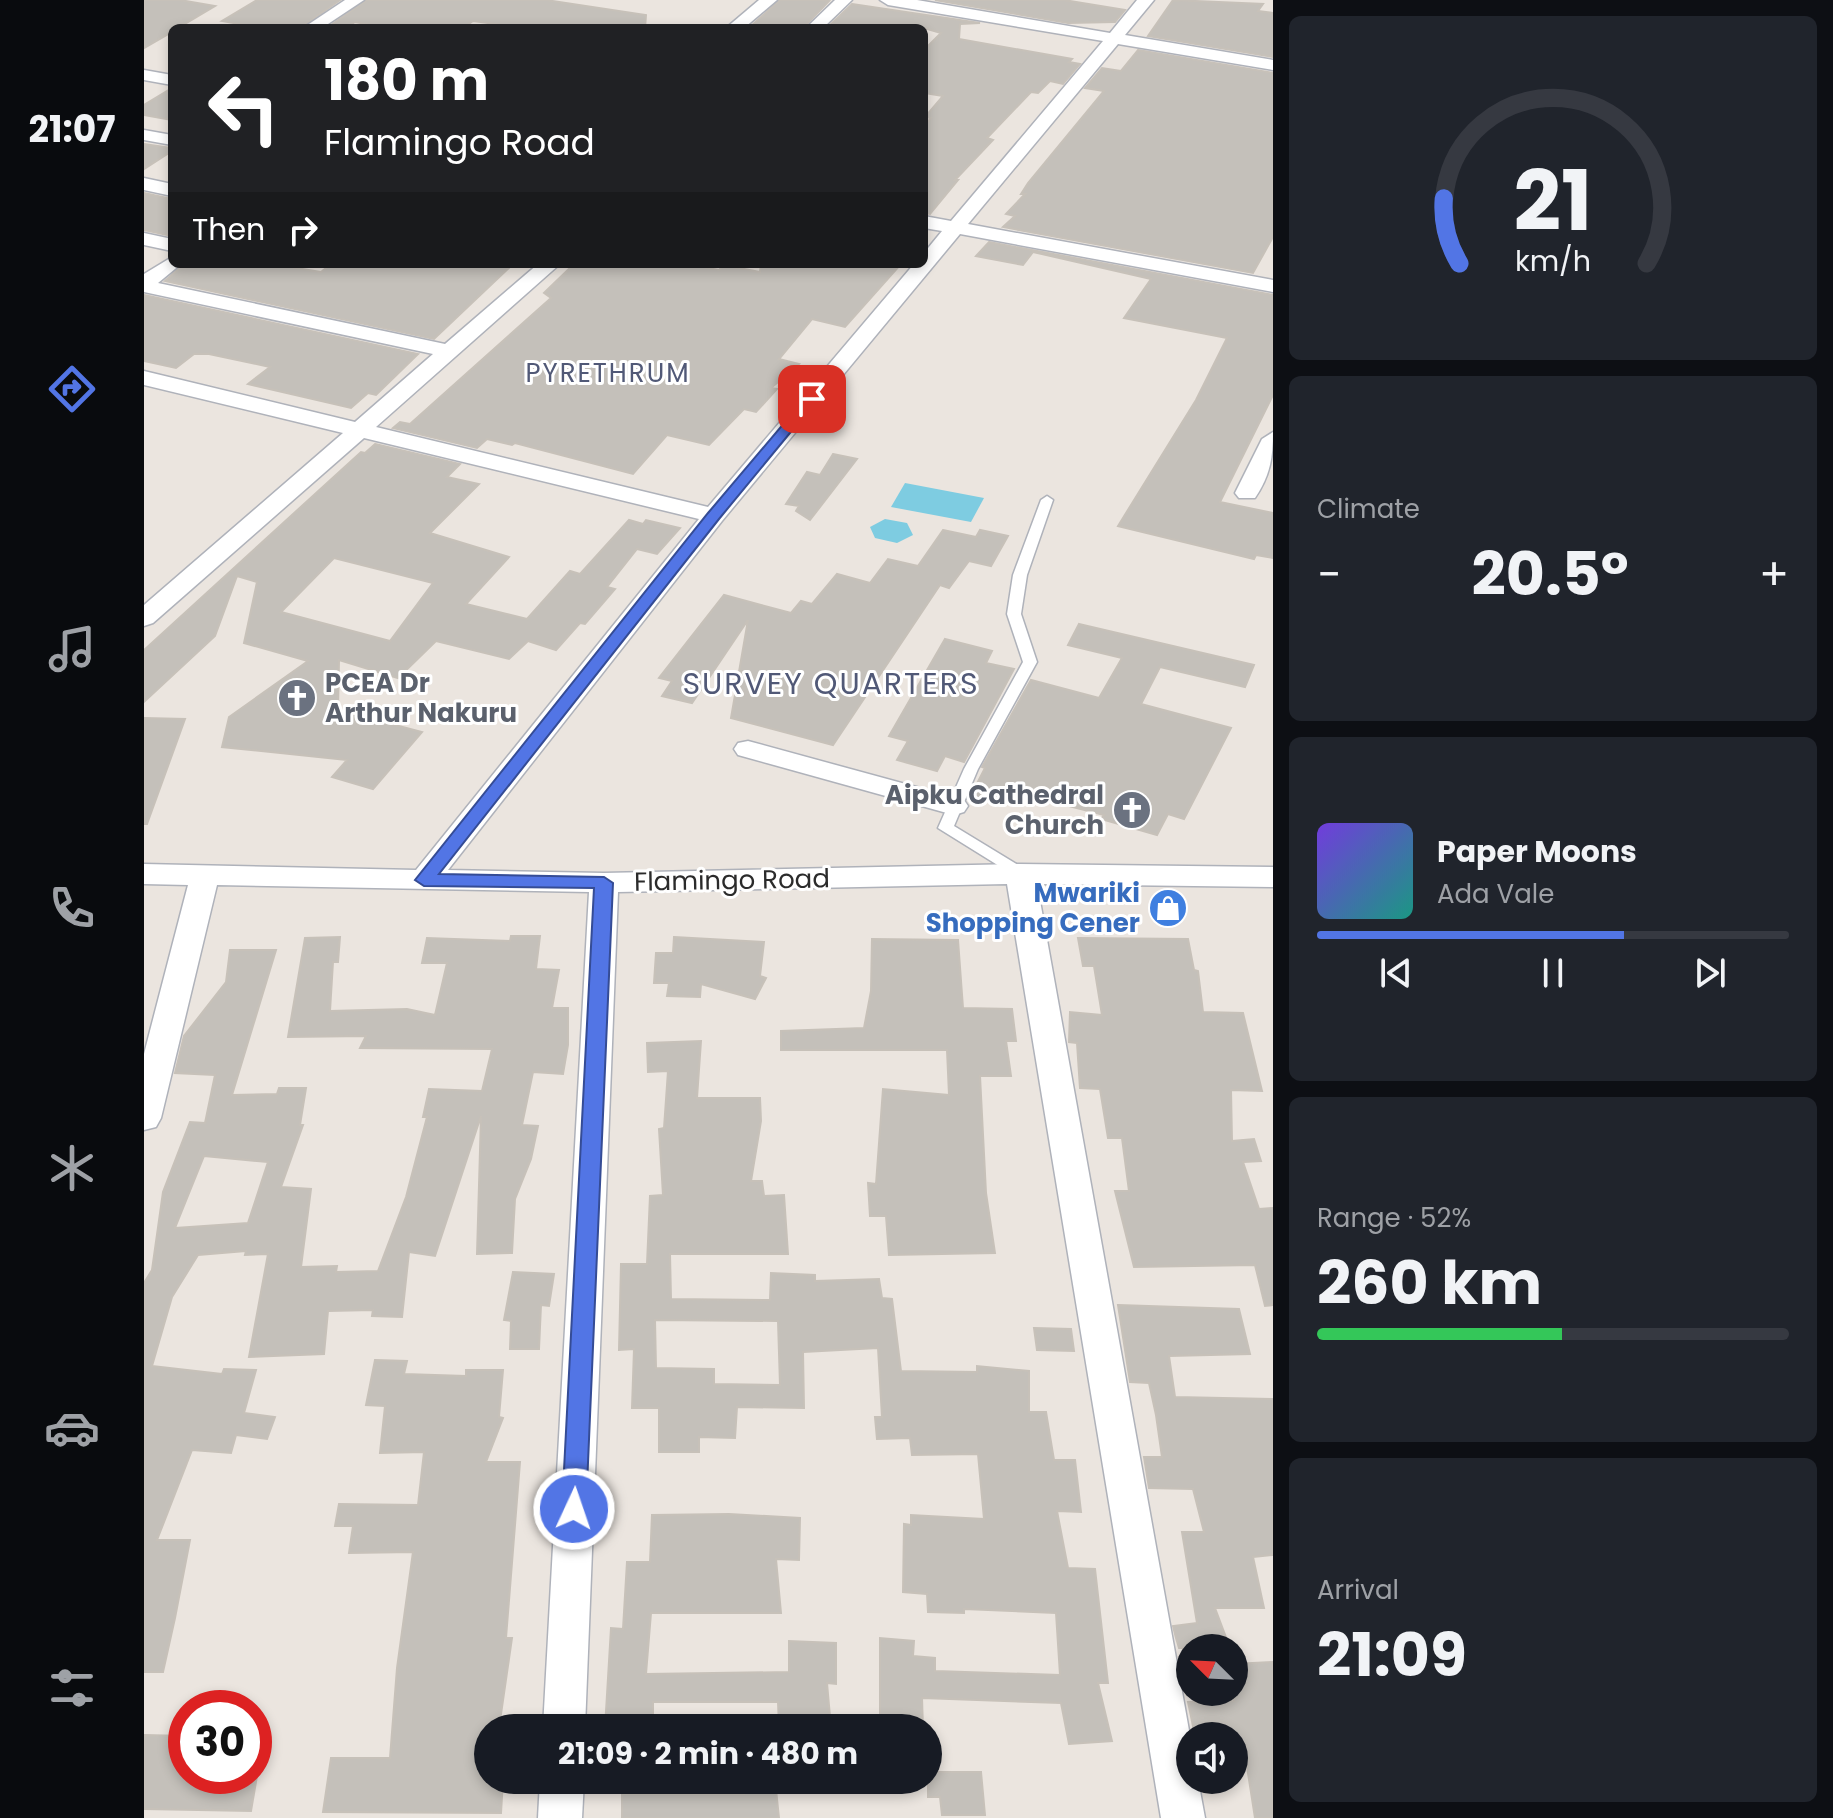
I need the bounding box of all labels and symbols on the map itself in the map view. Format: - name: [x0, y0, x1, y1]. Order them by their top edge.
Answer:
- district label: PYRETHRUM: [525, 355, 691, 391]
- pin: [778, 365, 846, 433]
- district label: SURVEY QUARTERS: [682, 662, 980, 705]
- place label: PCEA Dr Arthur Nakuru: [325, 665, 517, 731]
- church icon: PCEA Dr Arthur Nakuru: [276, 677, 318, 719]
- place label: Aipku Cathedral Church: [885, 777, 1104, 843]
- church icon: Aipku Cathedral Church: [1111, 789, 1153, 831]
- street label: Flamingo Road: [634, 860, 830, 900]
- place label: Mwariki Shopping Cener: [926, 875, 1140, 941]
- shop icon: Mwariki Shopping Cener: [1147, 887, 1189, 929]
- position arrow: [532, 1467, 616, 1551]
- north arrow: [1176, 1634, 1248, 1706]
- speed limit sign: 30: [168, 1690, 272, 1794]

